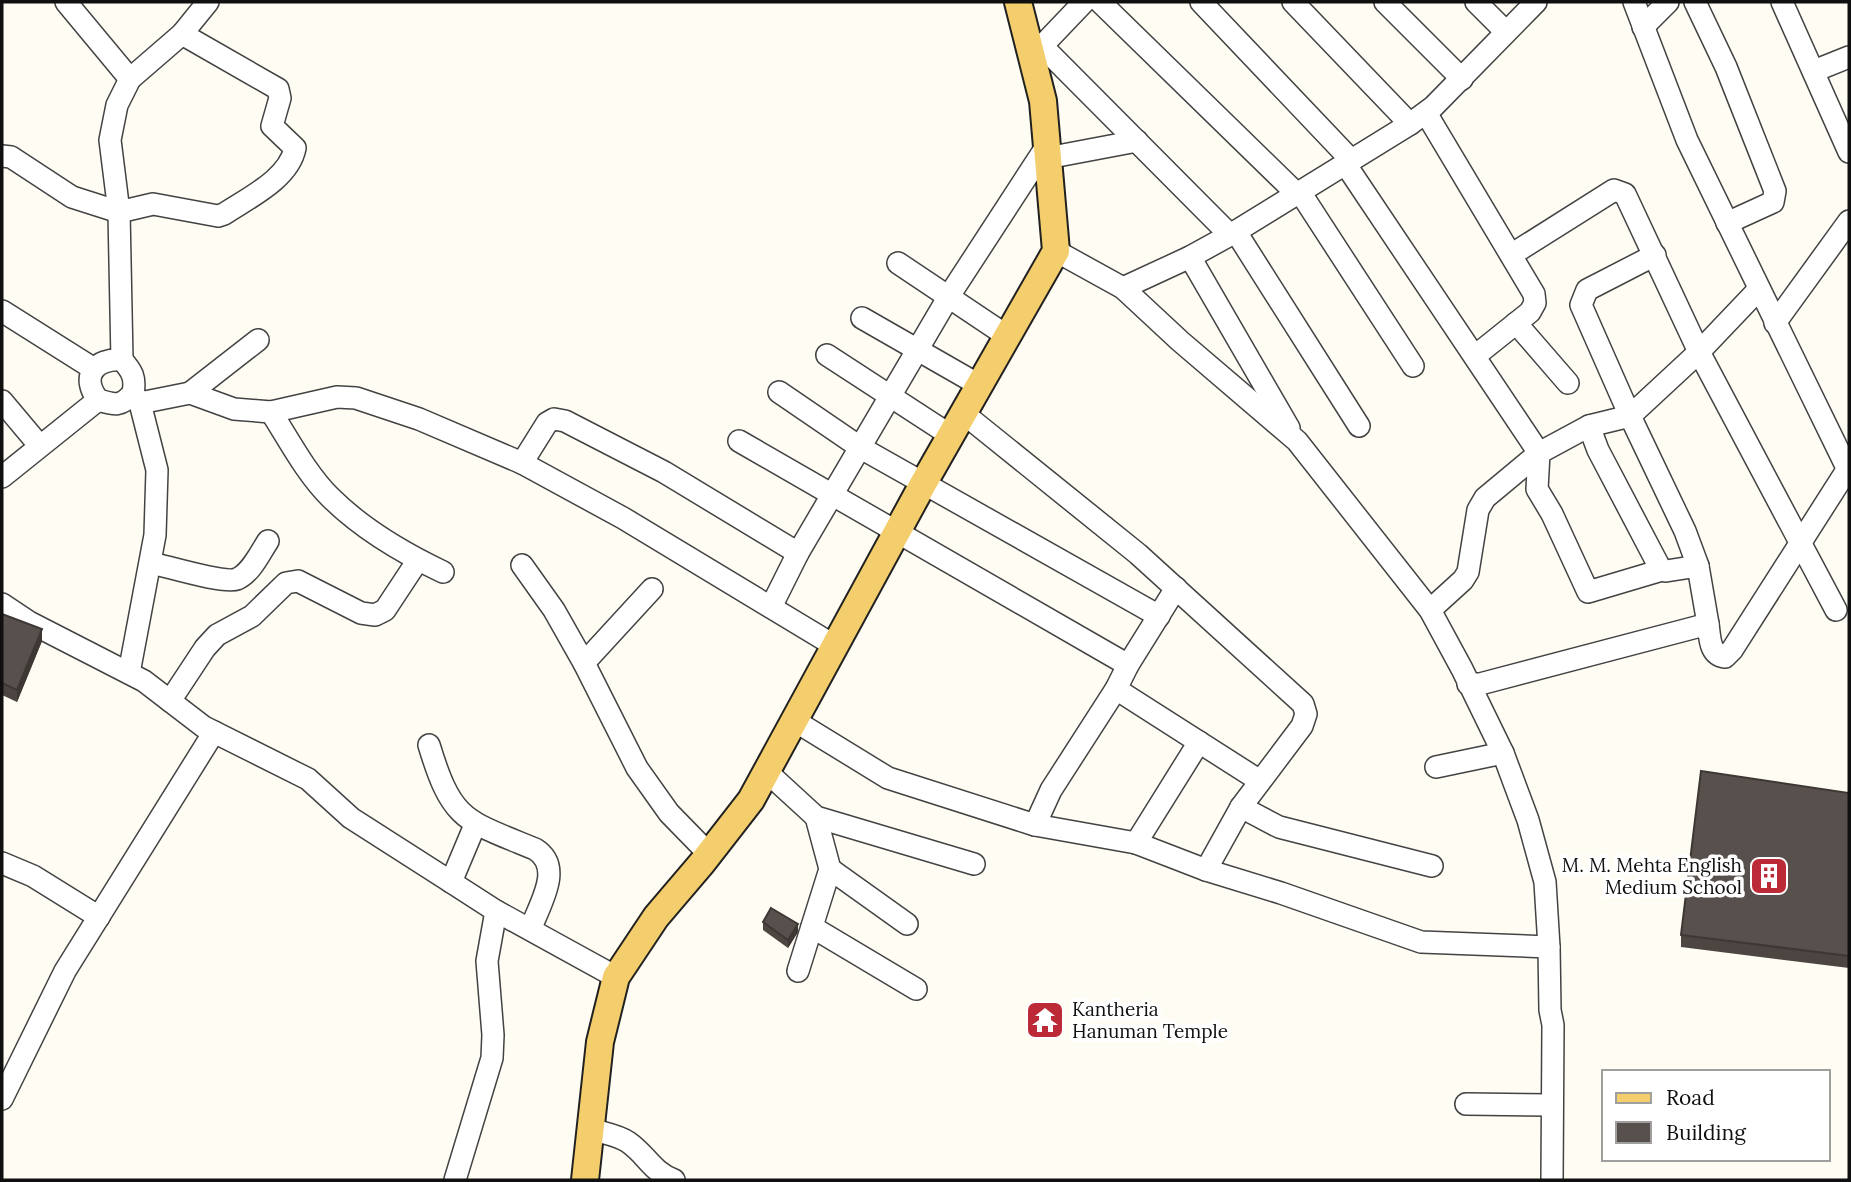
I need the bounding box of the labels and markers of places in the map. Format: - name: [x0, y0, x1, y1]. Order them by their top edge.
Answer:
- place label: M. M. Mehta English Medium School: [1562, 853, 1742, 899]
- building icon: M. M. Mehta English Medium School: [1748, 855, 1790, 897]
- place label: Kantheria Hanuman Temple: [1072, 997, 1228, 1043]
- temple icon: Kantheria Hanuman Temple: [1024, 999, 1066, 1041]

